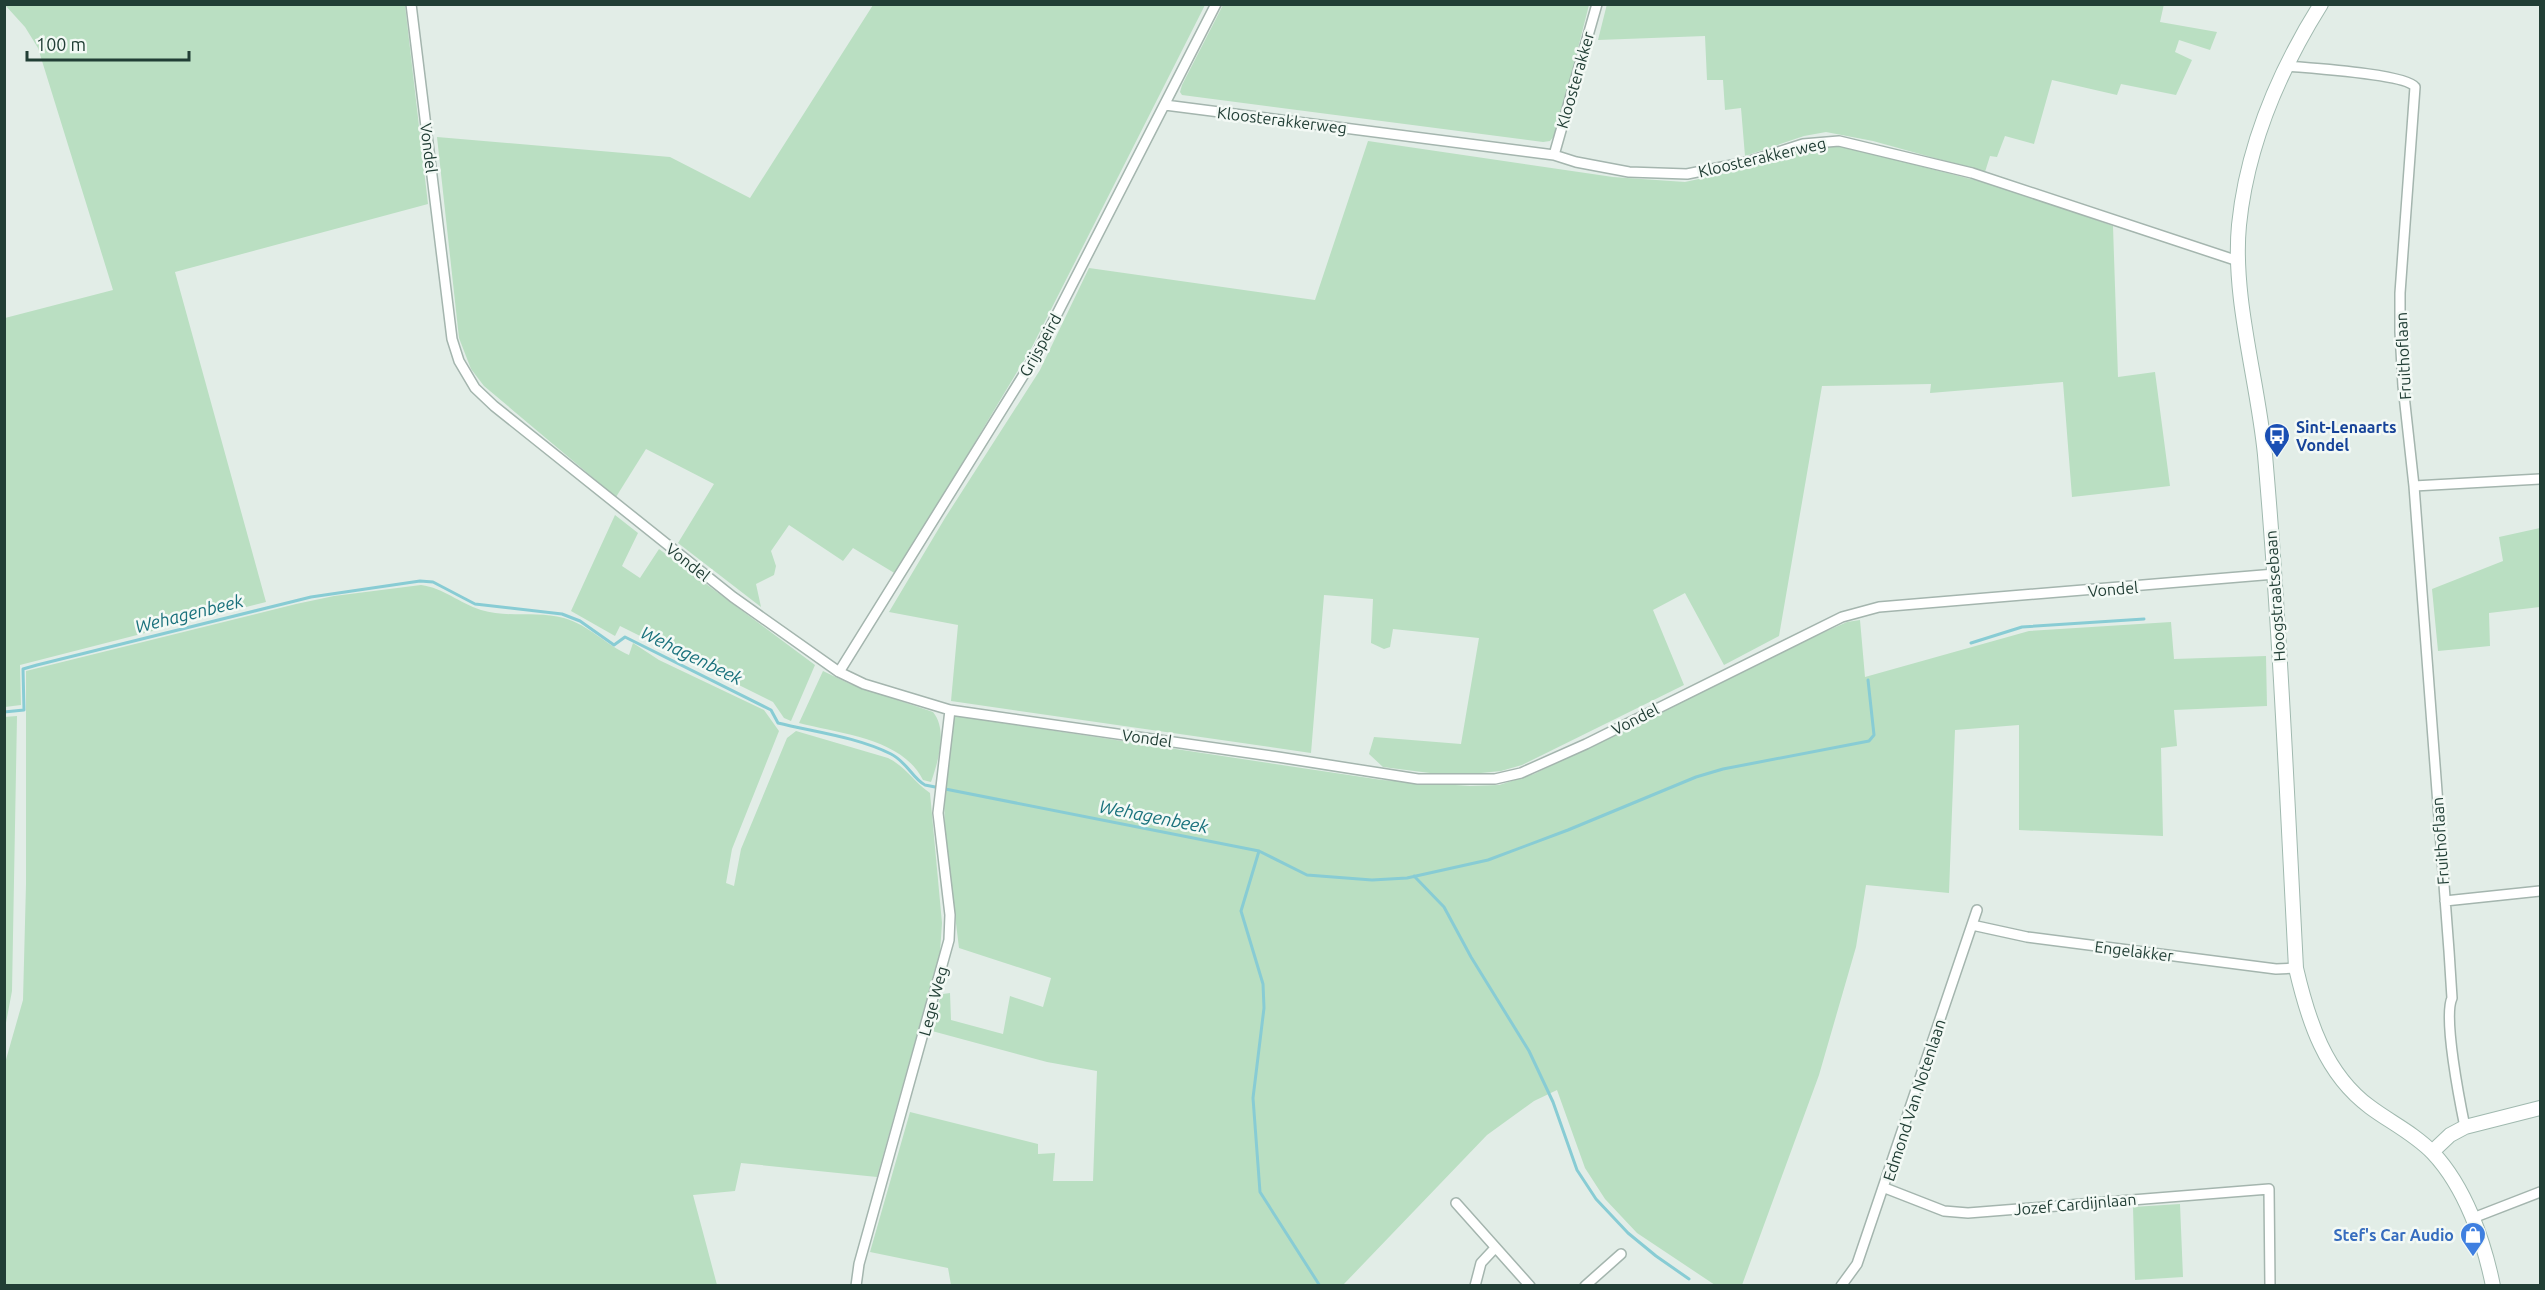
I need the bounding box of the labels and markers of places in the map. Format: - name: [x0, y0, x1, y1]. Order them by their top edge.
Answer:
- place label: Sint-Lenaarts Vondel: [2296, 418, 2397, 454]
- bus stop icon: Sint-Lenaarts Vondel: [2262, 421, 2292, 459]
- shop icon: Stef's Car Audio: [2458, 1220, 2488, 1258]
- place label: Stef's Car Audio: [2333, 1226, 2454, 1244]

